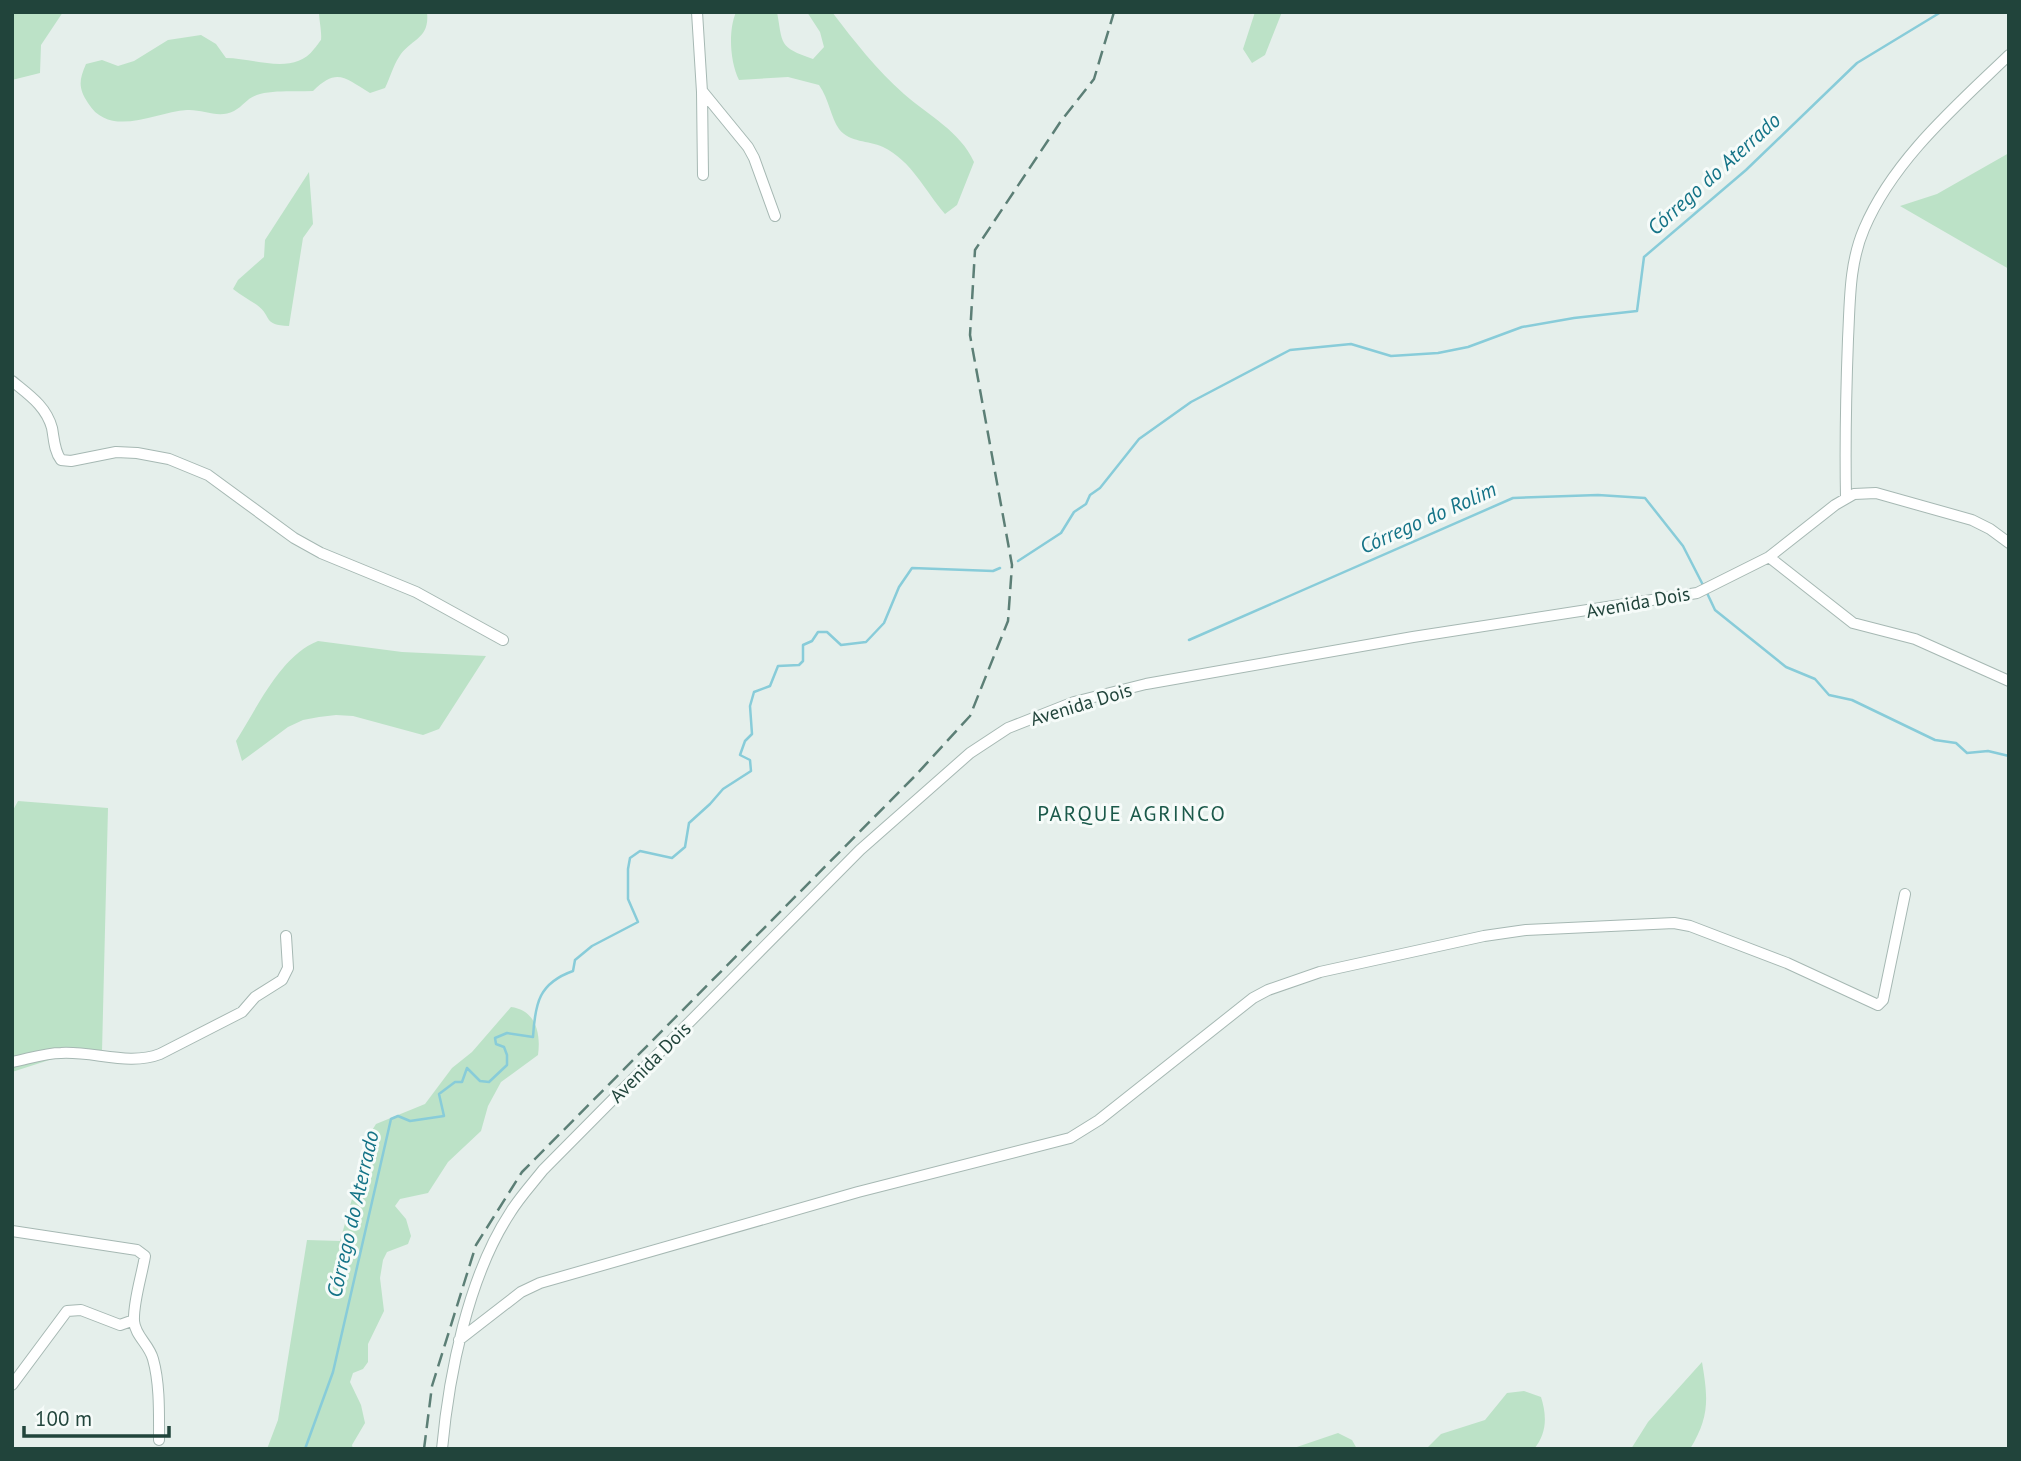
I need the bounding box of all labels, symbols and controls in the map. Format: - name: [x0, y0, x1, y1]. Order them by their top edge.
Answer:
- water label: Córrego do Aterrado: [1641, 107, 1786, 241]
- water label: Córrego do Rolim: [1355, 475, 1500, 560]
- street label: Avenida Dois: [1584, 581, 1692, 623]
- street label: Avenida Dois: [1027, 677, 1135, 731]
- district label: PARQUE AGRINCO: [1037, 800, 1227, 827]
- street label: Avenida Dois: [604, 1016, 696, 1108]
- water label: Córrego do Aterrado: [320, 1128, 385, 1300]
- scale bar: [24, 1394, 170, 1438]
- text: 100 m: [35, 1405, 92, 1432]

